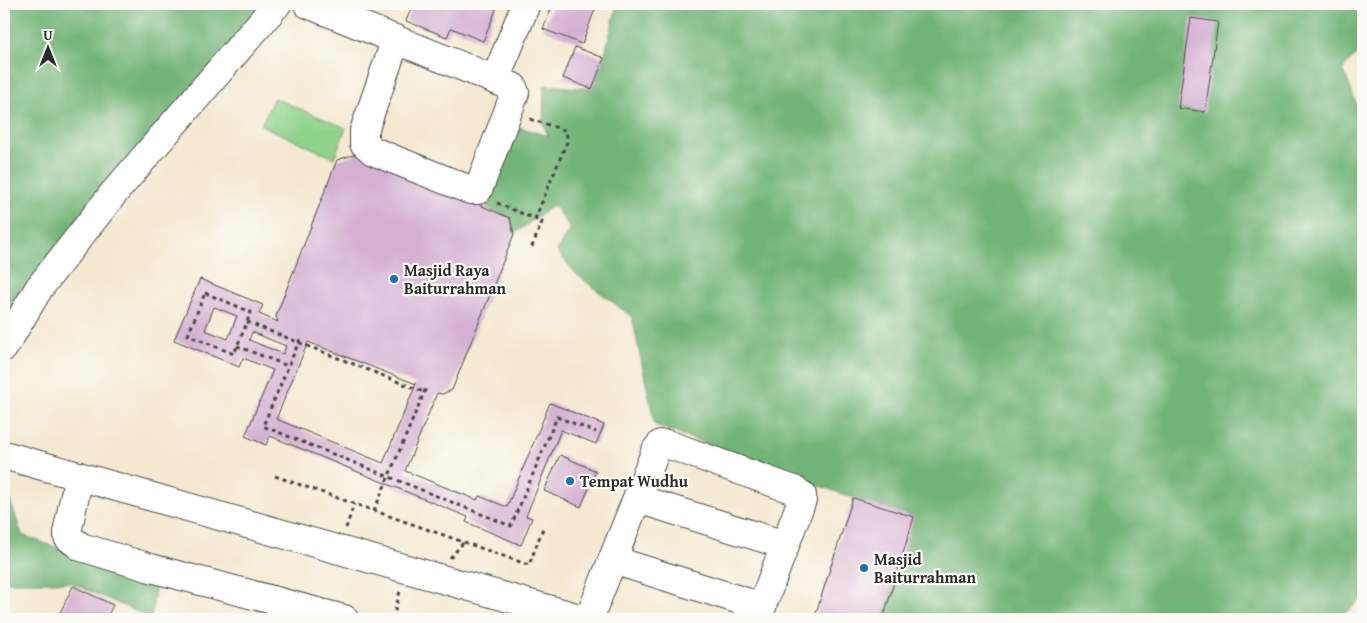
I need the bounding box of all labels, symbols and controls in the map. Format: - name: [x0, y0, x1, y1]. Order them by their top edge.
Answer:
- north arrow: [22, 22, 72, 72]
- text: U: [43, 25, 53, 45]
- place label: Masjid Raya Baiturrahman: [404, 258, 506, 300]
- marker: Masjid Raya Baiturrahman: [388, 273, 400, 285]
- place label: Tempat Wudhu: [580, 469, 689, 493]
- marker: Tempat Wudhu: [564, 475, 576, 487]
- place label: Masjid Baiturrahman: [874, 547, 976, 589]
- marker: Masjid Baiturrahman: [858, 562, 870, 574]

